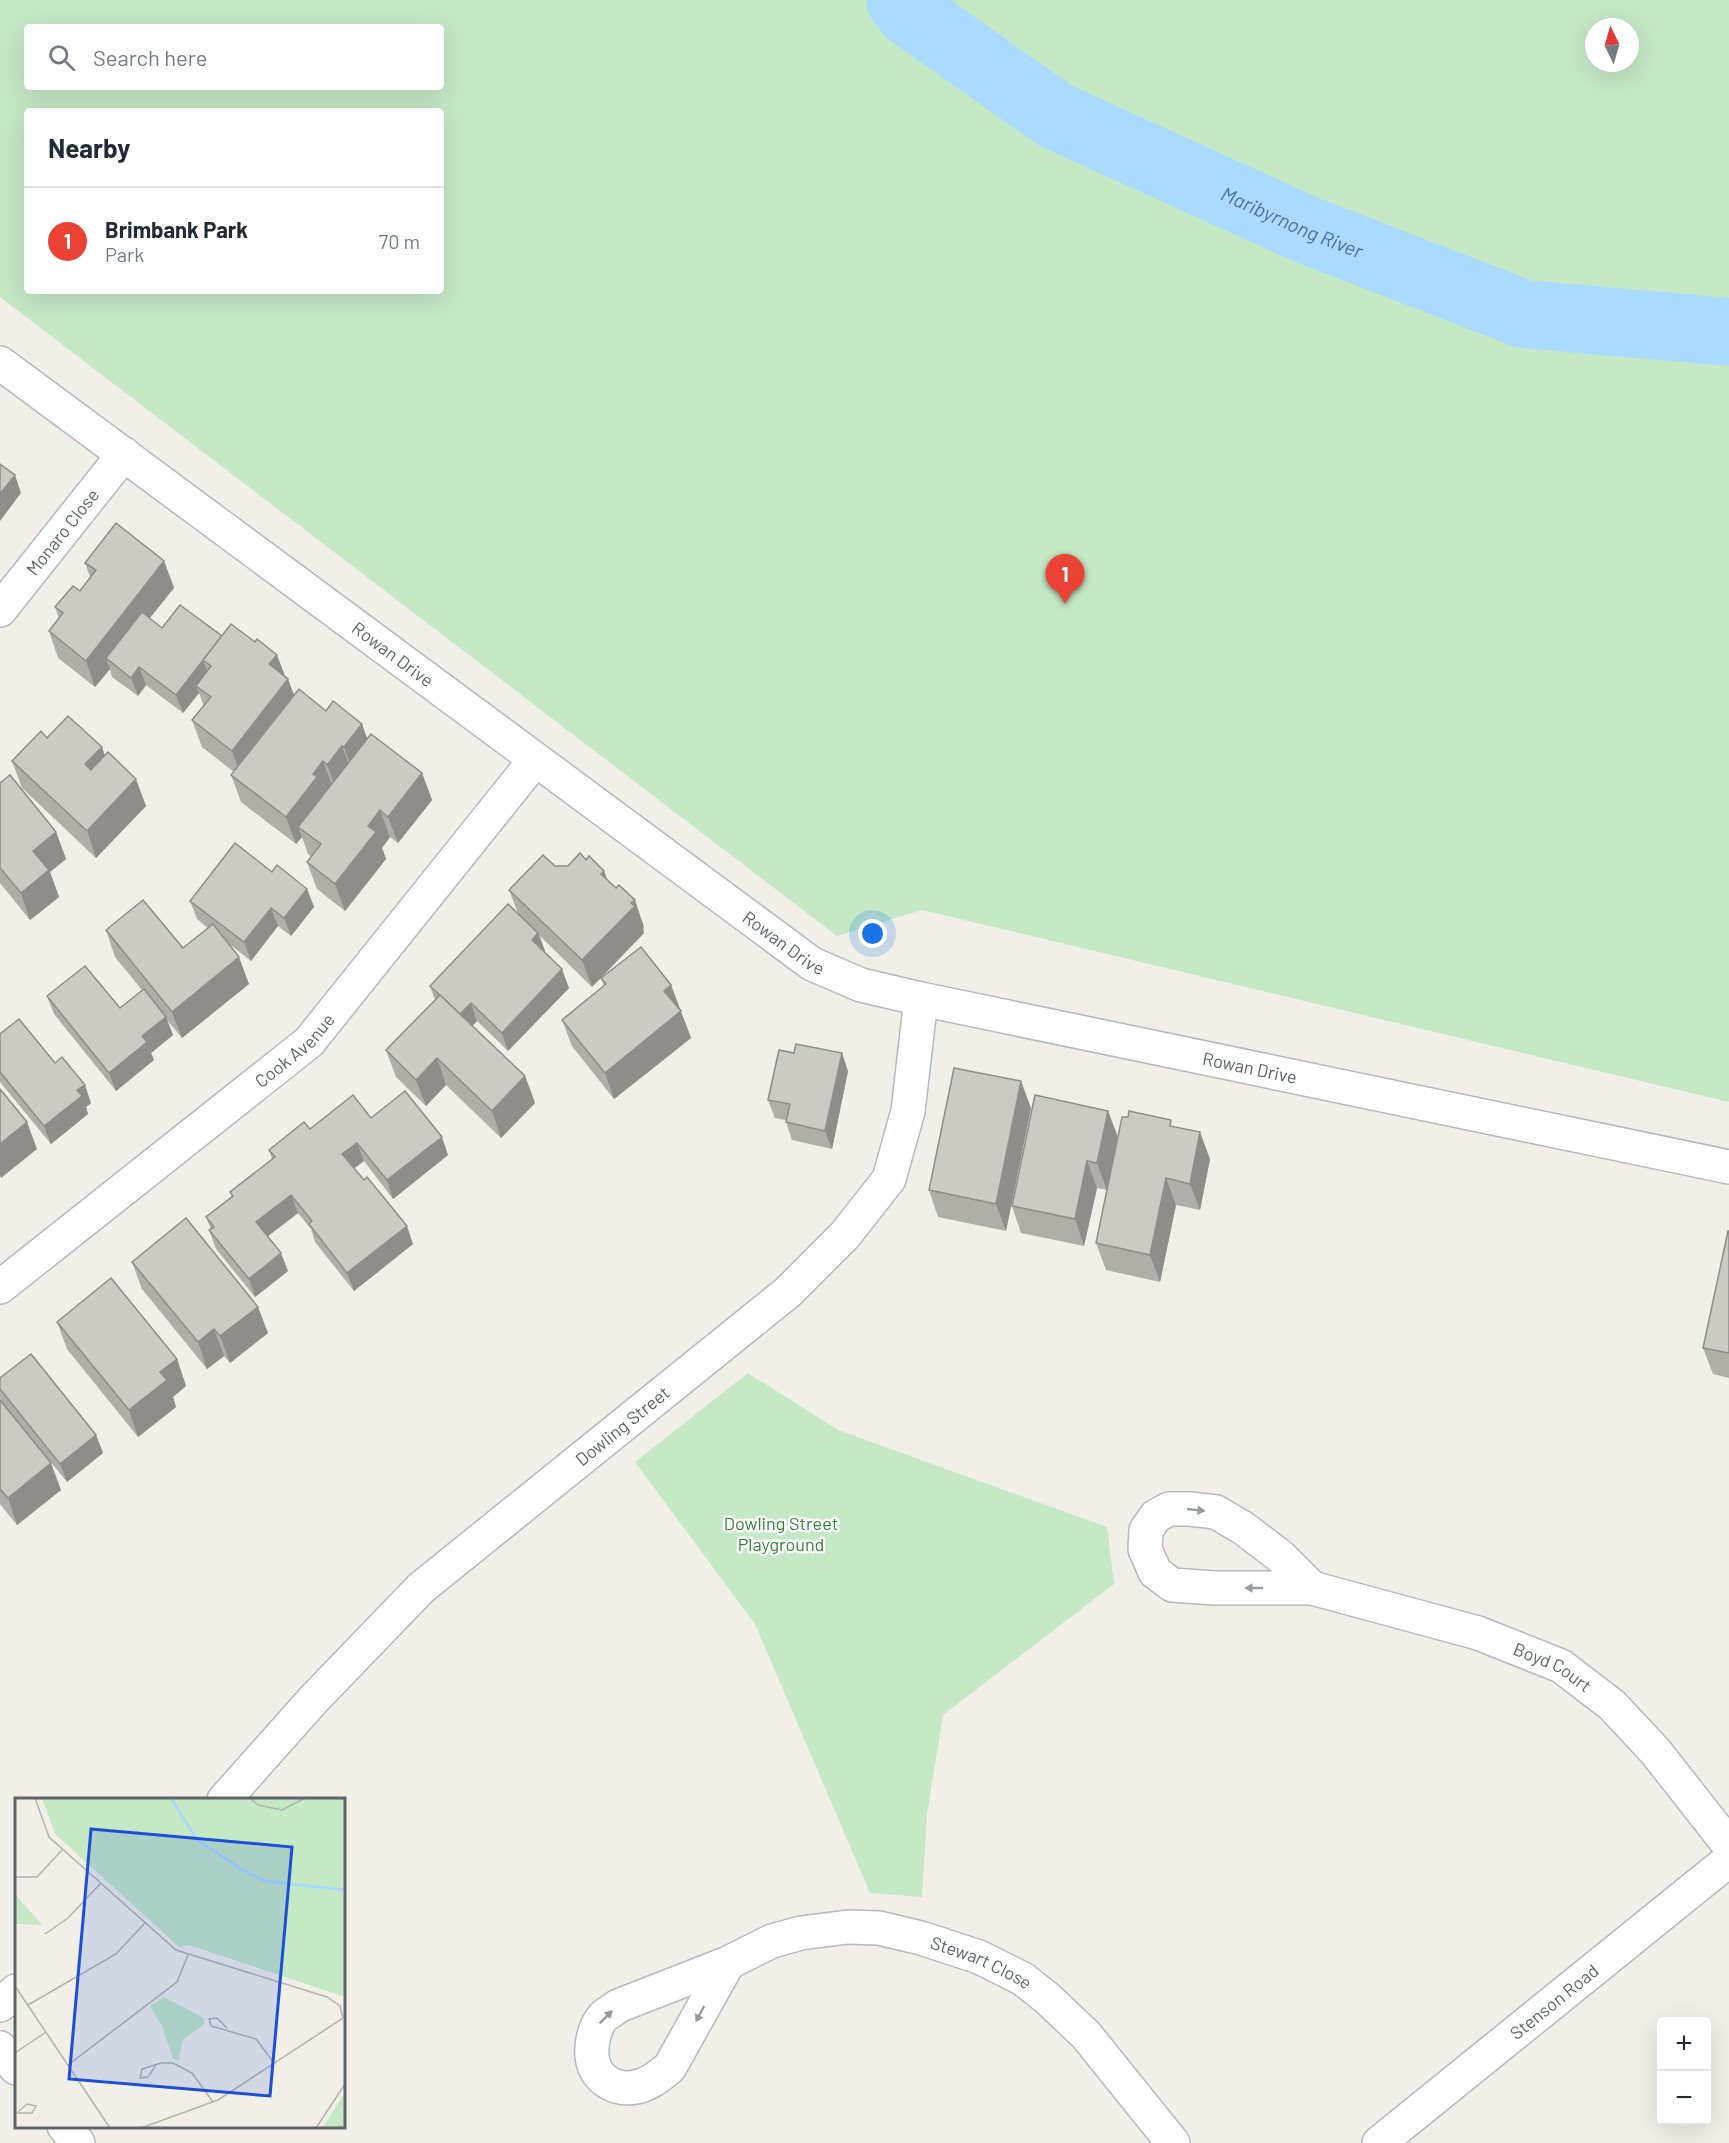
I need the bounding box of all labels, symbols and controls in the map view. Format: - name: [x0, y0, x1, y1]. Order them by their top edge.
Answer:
- north arrow: [1585, 18, 1639, 72]
- search box: [24, 24, 444, 90]
- icon: search: [45, 41, 78, 74]
- text: Search here: [93, 44, 207, 70]
- text: Nearby: [48, 132, 130, 163]
- water label: Maribyrnong River: [1218, 181, 1367, 263]
- text: Brimbank Park: [105, 216, 248, 242]
- text: 1: [64, 229, 71, 253]
- text: 70 m: [379, 229, 420, 253]
- text: Park: [105, 242, 144, 266]
- street label: Monaro Close: [21, 484, 103, 580]
- pin: 1: [1046, 554, 1084, 604]
- street label: Rowan Drive: [348, 617, 438, 691]
- street label: Rowan Drive: [739, 906, 828, 979]
- your location: [858, 919, 887, 948]
- street label: Cook Avenue: [250, 1009, 339, 1092]
- street label: Rowan Drive: [1201, 1047, 1299, 1088]
- street label: Dowling Street: [571, 1381, 674, 1470]
- one-way arrow: [1186, 1505, 1205, 1515]
- park label: Dowling Street Playground: [724, 1512, 838, 1555]
- one-way arrow: [1244, 1583, 1263, 1593]
- street label: Boyd Court: [1510, 1637, 1596, 1697]
- inset map: [15, 1798, 345, 2128]
- street label: Stewart Close: [928, 1931, 1037, 1993]
- street label: Stenson Road: [1505, 1959, 1603, 2044]
- one-way arrow: [695, 2006, 705, 2023]
- one-way arrow: [599, 2010, 614, 2024]
- map controls: [1657, 2017, 1711, 2125]
- button: +: [1657, 2017, 1711, 2071]
- button: −: [1657, 2071, 1711, 2125]

